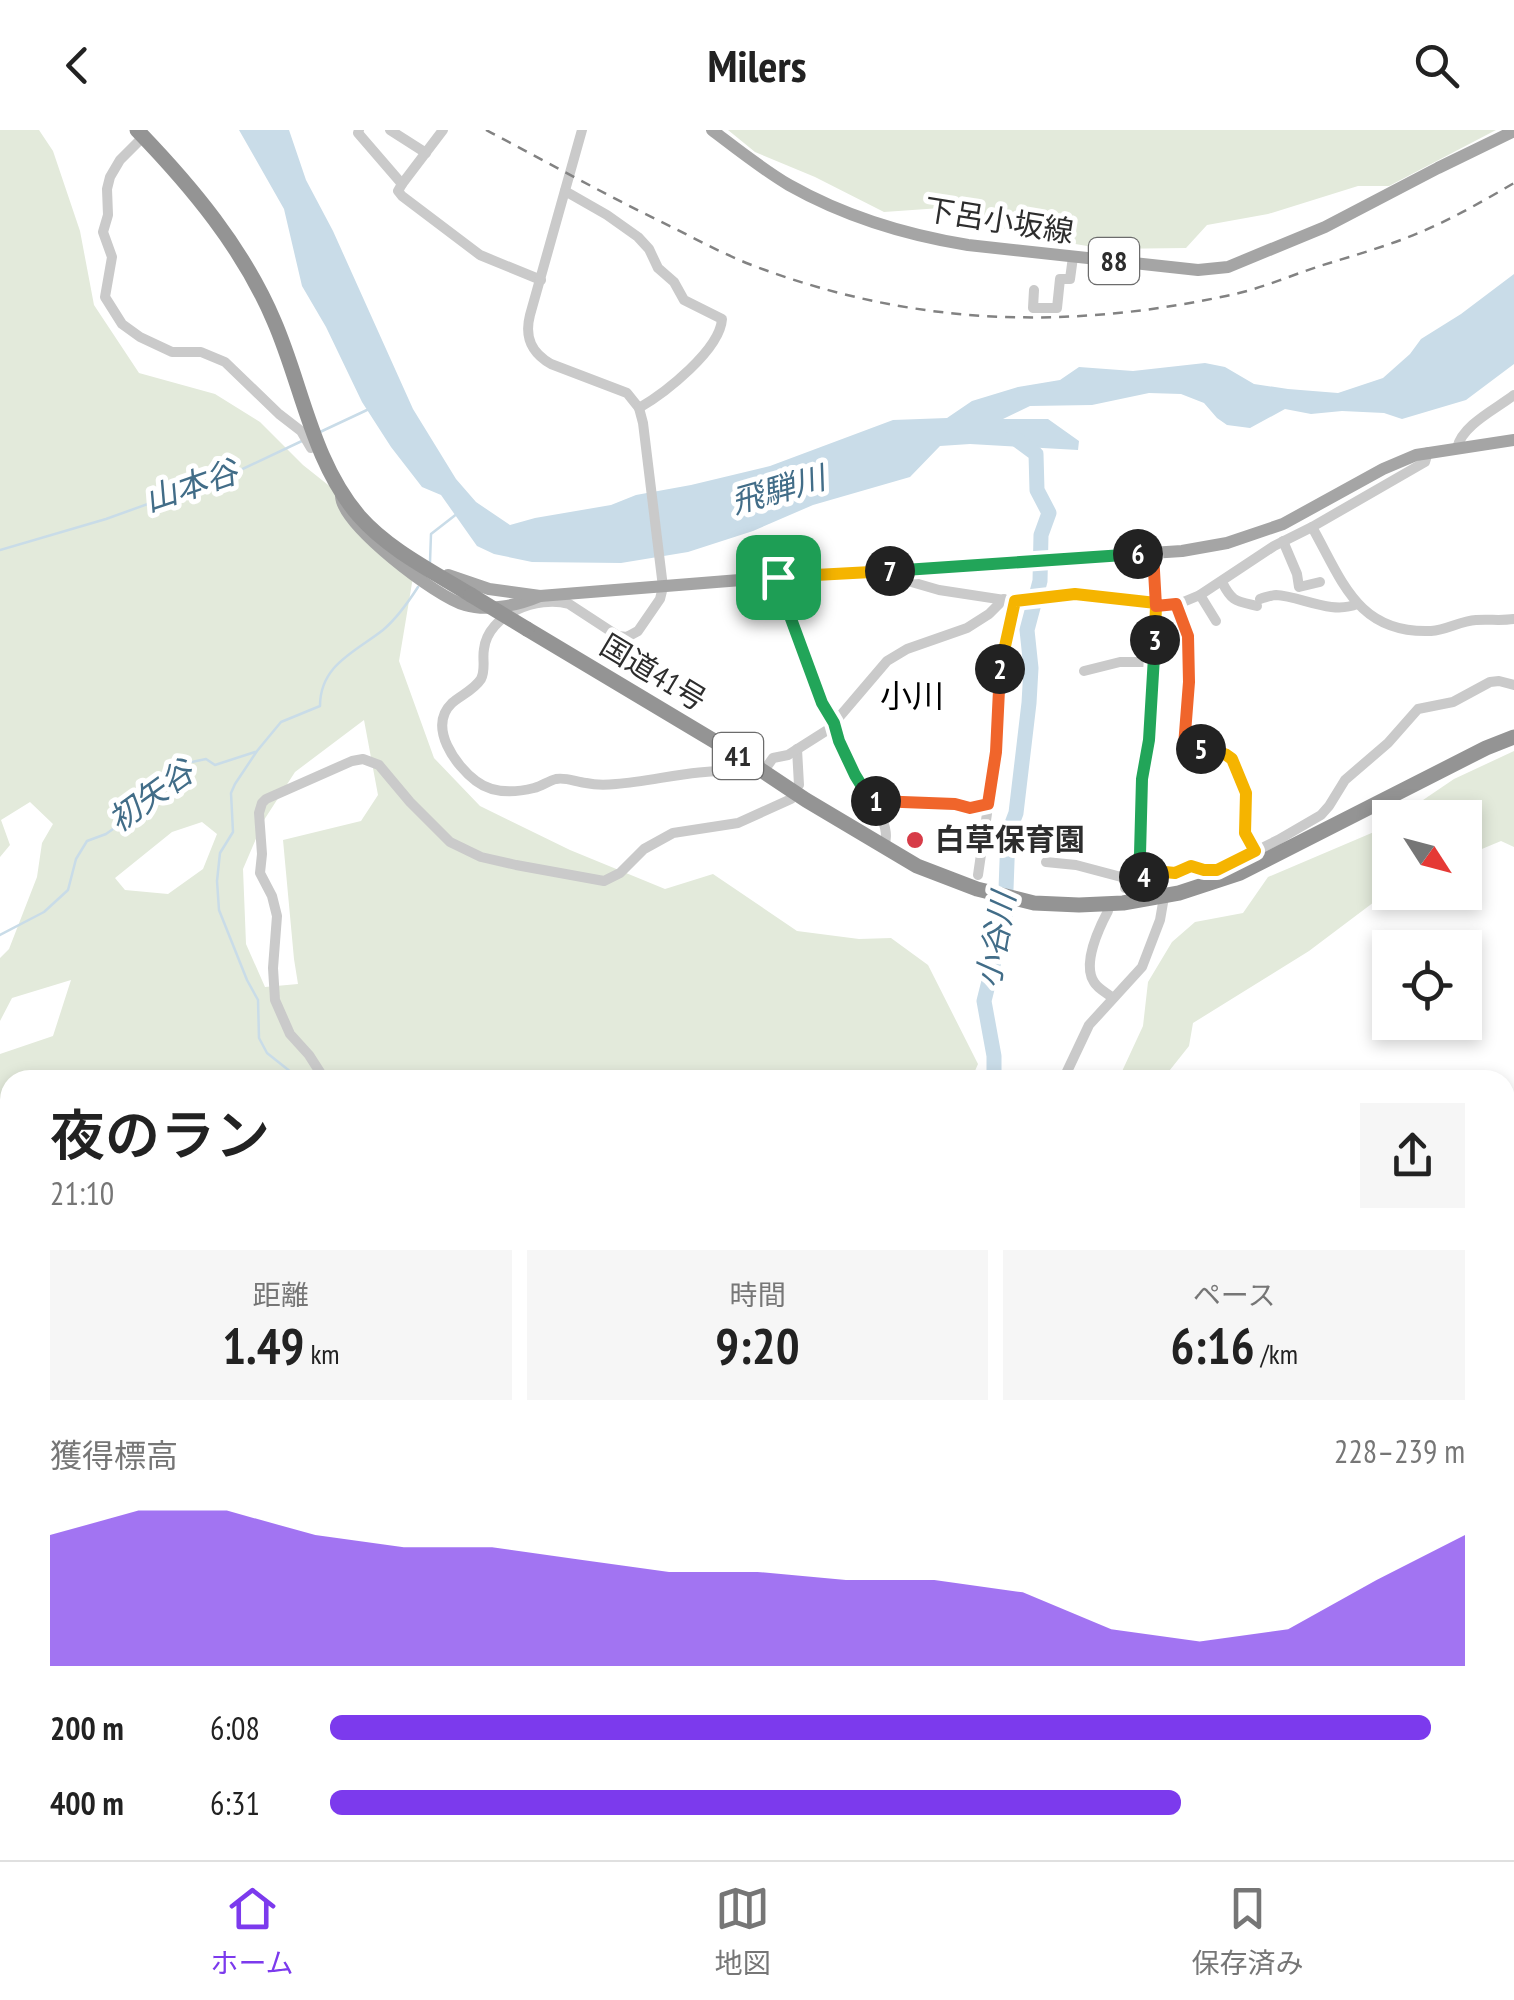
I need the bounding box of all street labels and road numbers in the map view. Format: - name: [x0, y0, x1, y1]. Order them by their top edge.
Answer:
- street label: 下呂小坂線: [922, 189, 1076, 251]
- road number: 88: [1089, 238, 1139, 284]
- street label: 国道41号: [594, 625, 714, 719]
- road number: 41: [713, 733, 763, 779]

